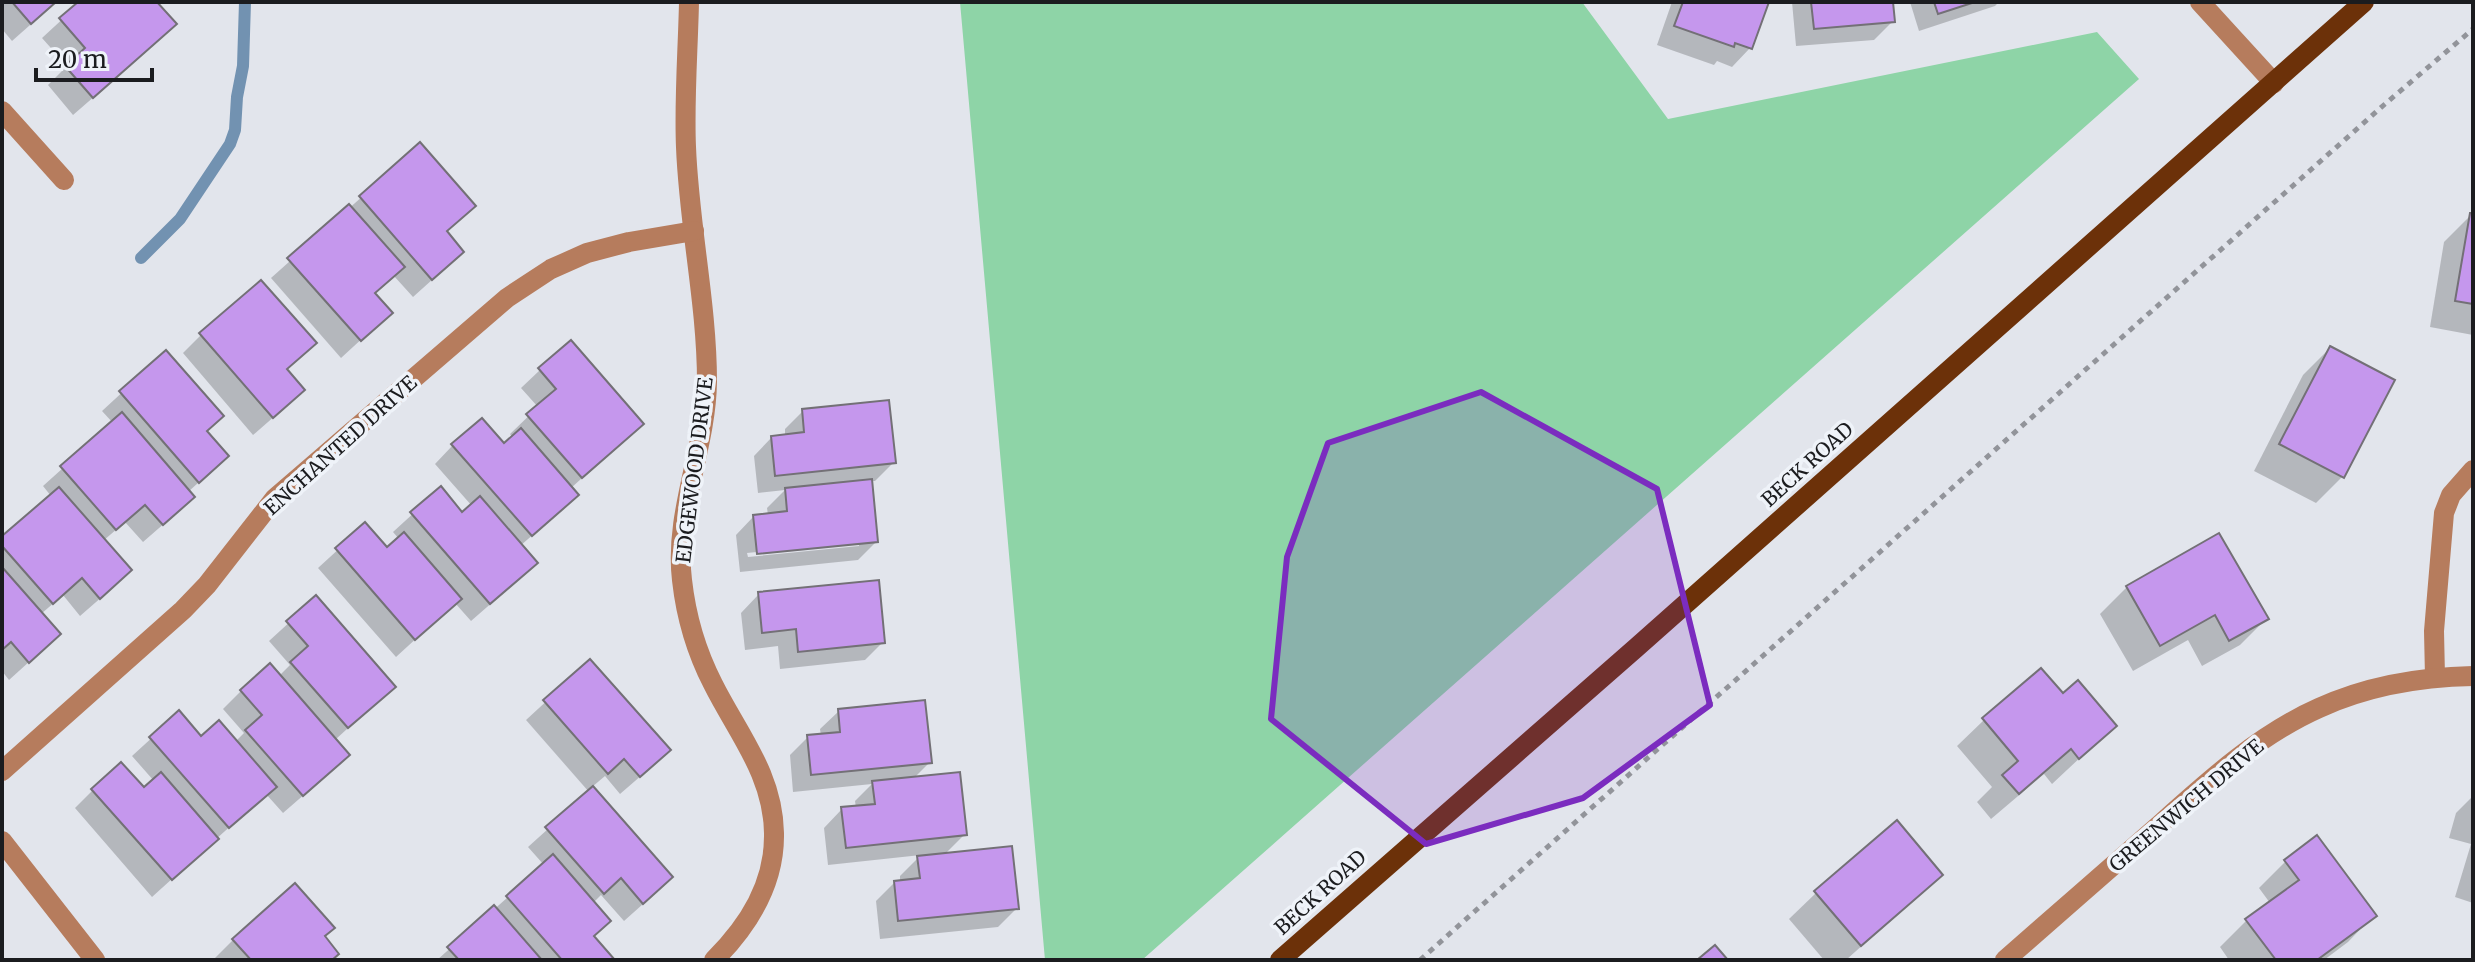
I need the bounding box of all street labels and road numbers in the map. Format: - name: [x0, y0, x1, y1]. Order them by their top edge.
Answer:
- street label: ENCHANTED DRIVE: [259, 370, 422, 520]
- street label: EDGEWOOD DRIVE: [670, 375, 718, 564]
- street label: BECK ROAD: [1756, 416, 1858, 512]
- street label: GREENWICH DRIVE: [2104, 733, 2268, 877]
- street label: BECK ROAD: [1269, 844, 1371, 940]

